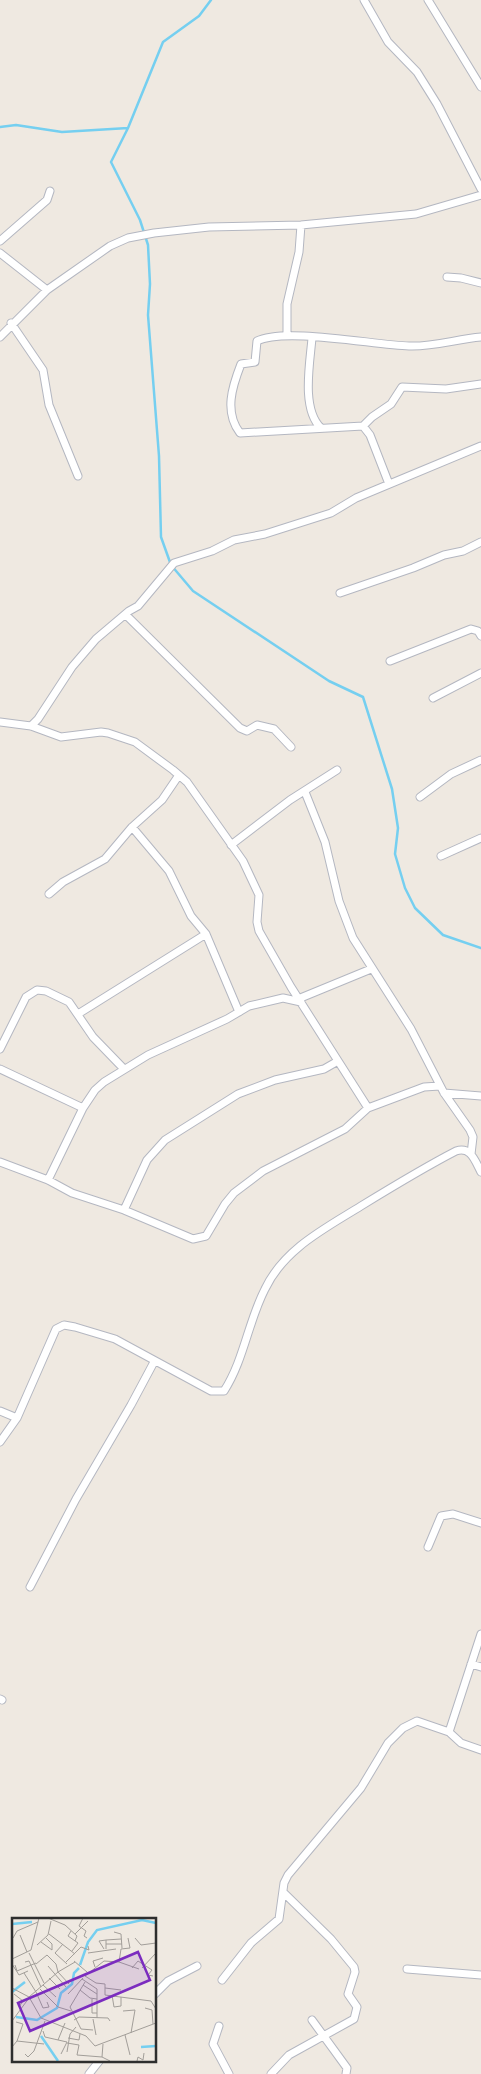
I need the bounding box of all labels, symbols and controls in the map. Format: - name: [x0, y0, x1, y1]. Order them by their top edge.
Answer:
- inset map: [12, 1918, 156, 2062]

